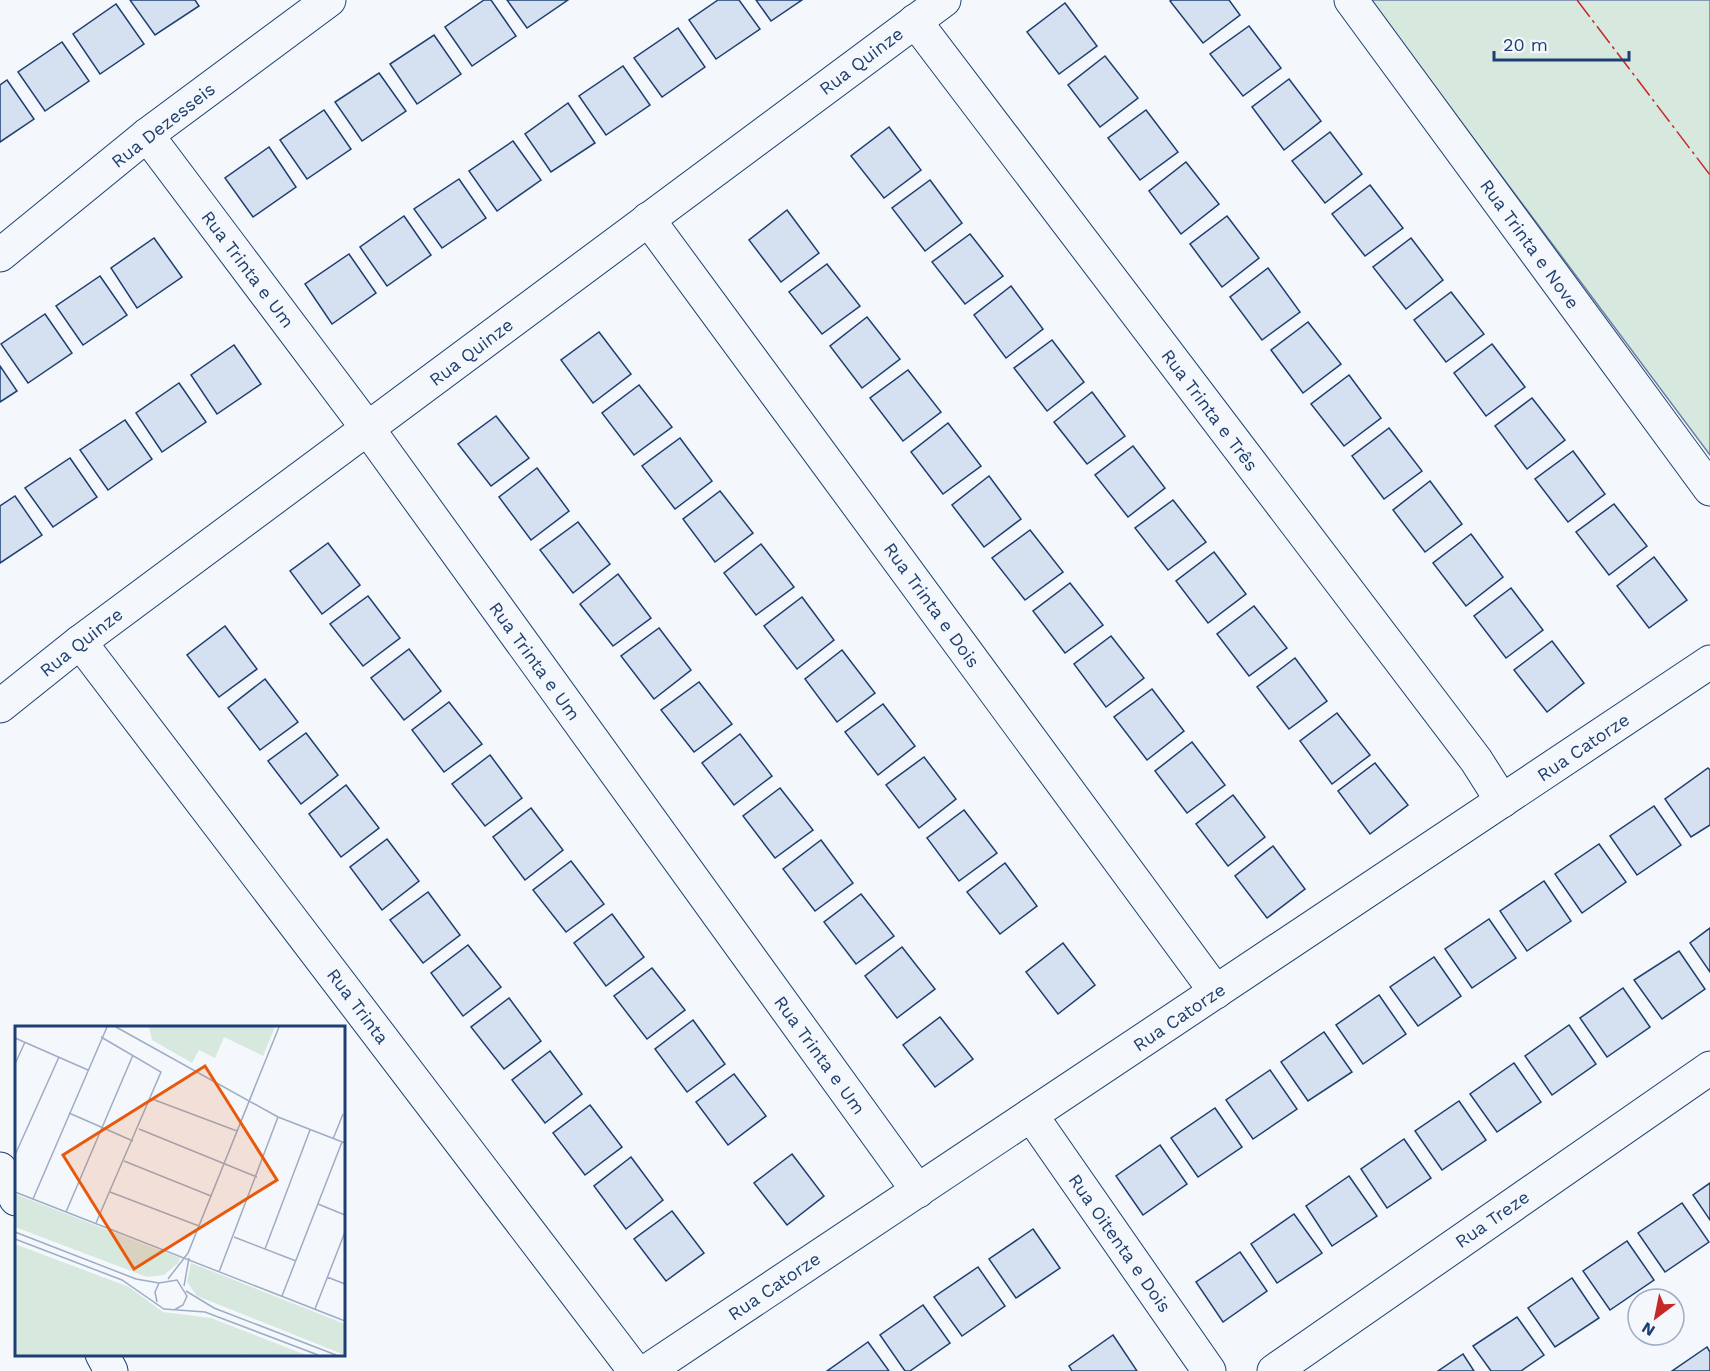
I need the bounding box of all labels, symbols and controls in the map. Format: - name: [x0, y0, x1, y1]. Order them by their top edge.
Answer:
- street label: Rua Quinze: [815, 23, 907, 99]
- scale bar: [1494, 24, 1629, 62]
- text: 20 m: [1503, 34, 1548, 55]
- street label: Rua Dezesseis: [107, 78, 219, 172]
- street label: Rua Trinta e Nove: [1476, 175, 1584, 313]
- street label: Rua Trinta e Um: [197, 206, 299, 332]
- street label: Rua Quinze: [425, 314, 517, 390]
- street label: Rua Trinta e Três: [1157, 345, 1263, 475]
- street label: Rua Trinta e Dois: [880, 539, 984, 671]
- street label: Rua Trinta e Um: [485, 598, 585, 724]
- street label: Rua Quinze: [35, 603, 127, 681]
- street label: Rua Catorze: [1533, 709, 1633, 785]
- street label: Rua Trinta: [323, 964, 393, 1048]
- street label: Rua Catorze: [1129, 979, 1229, 1055]
- street label: Rua Trinta e Um: [770, 992, 870, 1118]
- inset map: [15, 1026, 345, 1356]
- street label: Rua Oitenta e Dois: [1064, 1170, 1176, 1316]
- street label: Rua Treze: [1451, 1186, 1533, 1252]
- street label: Rua Catorze: [724, 1248, 824, 1324]
- north arrow: [1626, 1287, 1686, 1347]
- text: N: [1638, 1318, 1658, 1340]

